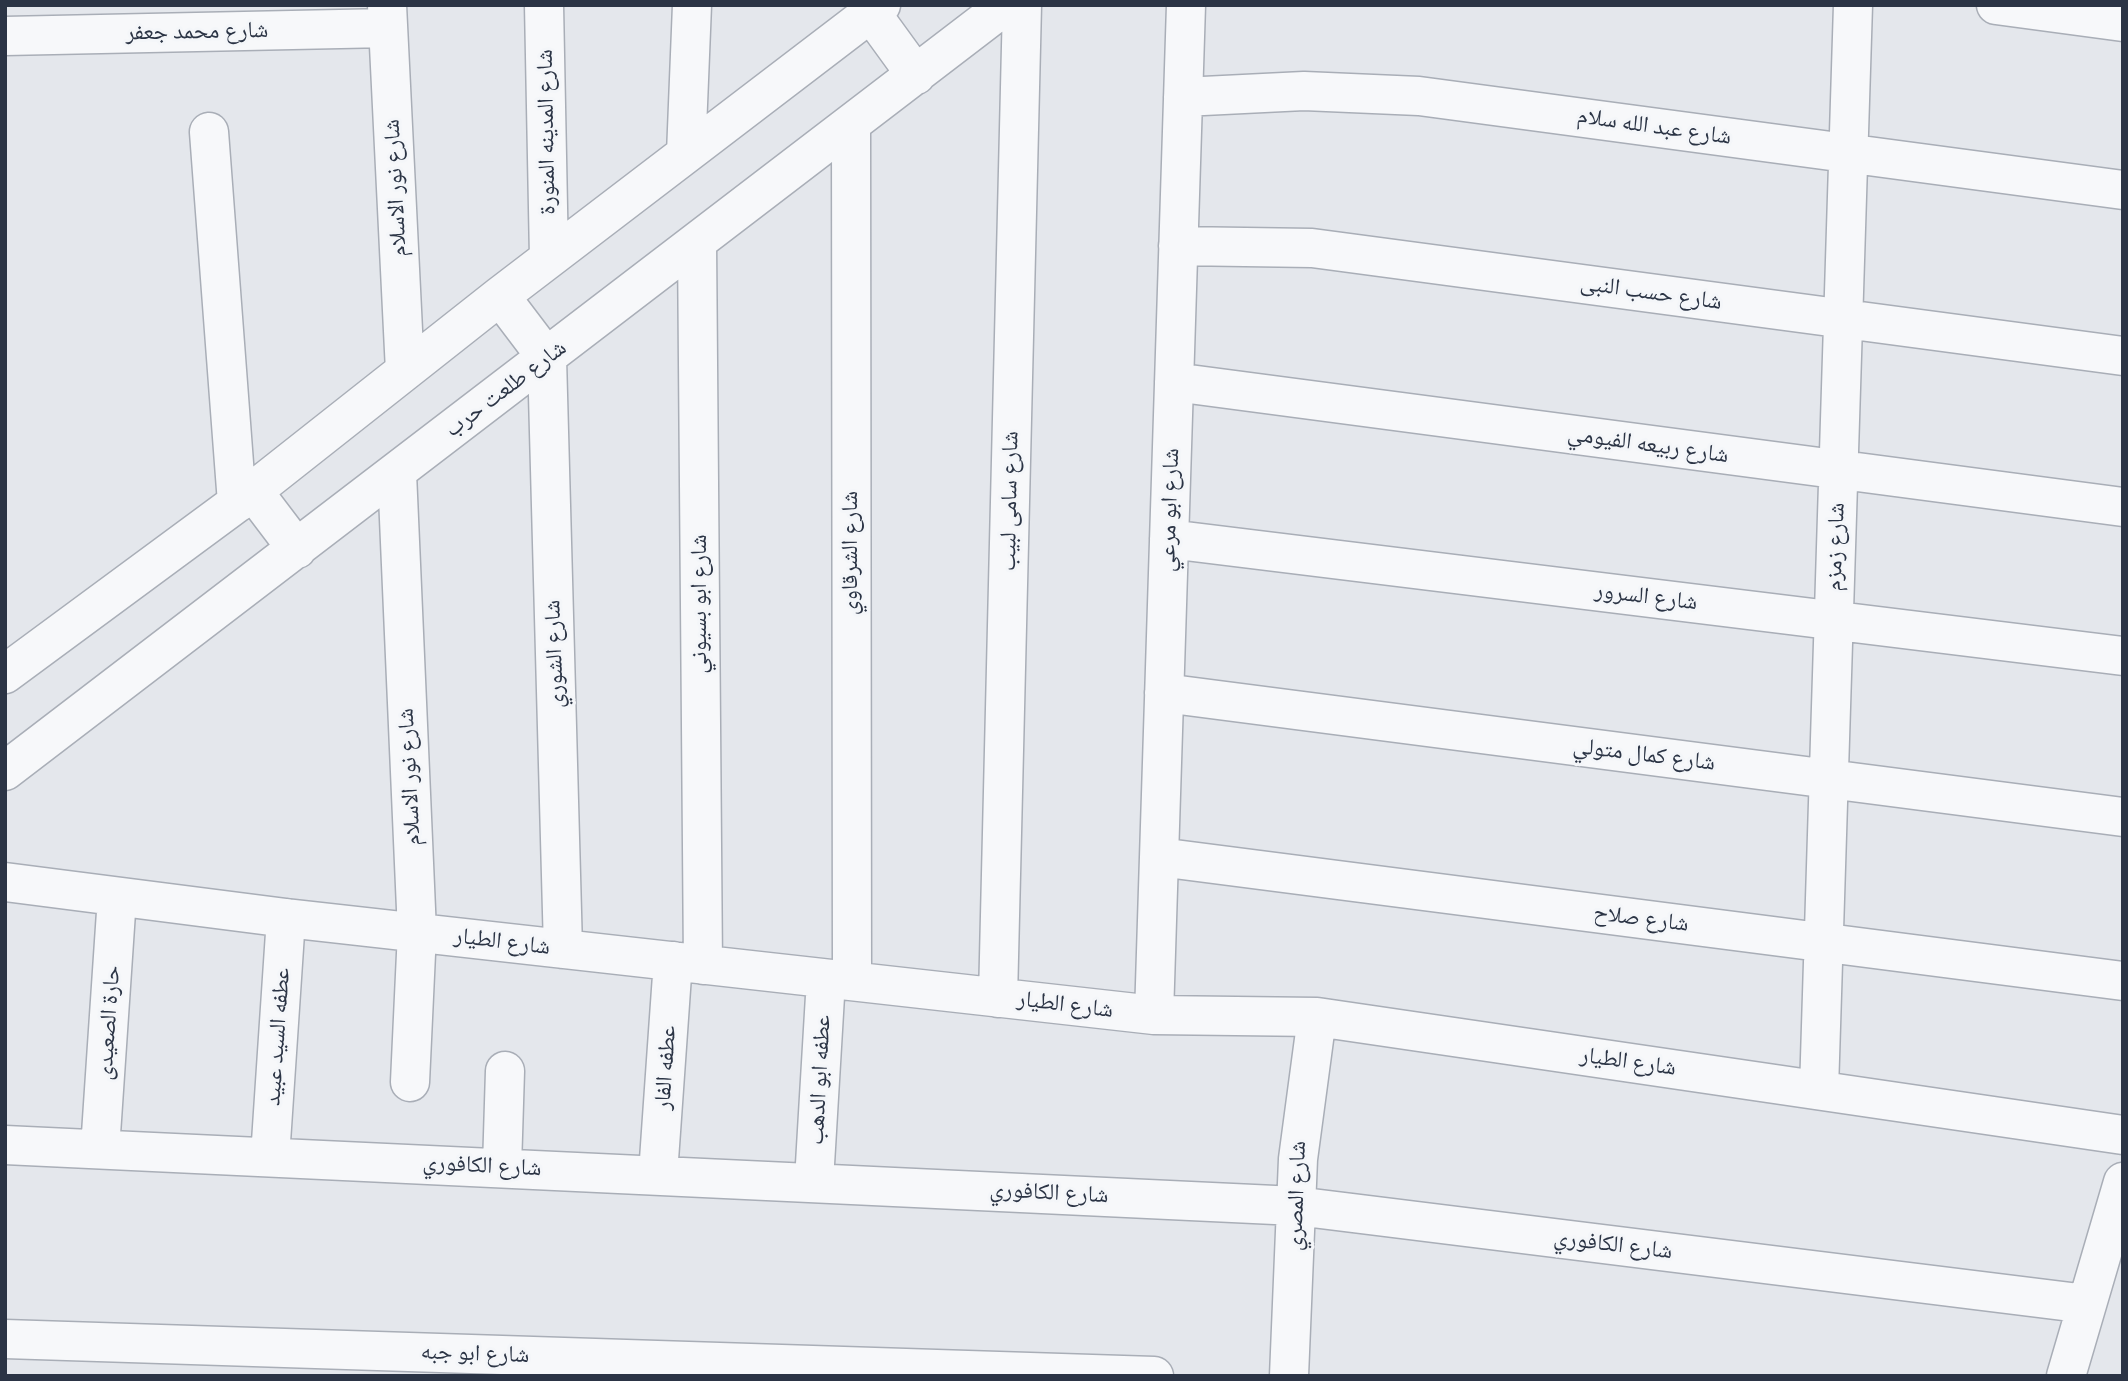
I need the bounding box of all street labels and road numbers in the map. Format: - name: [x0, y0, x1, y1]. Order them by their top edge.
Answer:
- street label: شارع محمد جعفر: [125, 17, 269, 47]
- street label: شارع المدينه المنورة: [532, 49, 562, 215]
- street label: شارع عبد الله سلام: [1575, 103, 1733, 151]
- street label: شارع نور الاسلام: [379, 118, 413, 258]
- street label: شارع حسب النبى: [1579, 269, 1723, 317]
- street label: شارع طلعت حرب: [440, 334, 572, 444]
- street label: شارع ربيعه الفيومي: [1566, 420, 1730, 470]
- street label: شارع سامى لبيب: [995, 431, 1025, 571]
- street label: شارع ابو مرعي: [1154, 448, 1186, 572]
- street label: شارع الشرقاوي: [837, 491, 865, 615]
- street label: شارع زمزم: [1821, 502, 1851, 592]
- street label: شارع ابو بسيوني: [686, 534, 714, 674]
- street label: شارع السرور: [1593, 577, 1699, 617]
- street label: شارع الشوري: [539, 599, 571, 709]
- street label: شارع نور الاسلام: [393, 707, 427, 847]
- street label: شارع كمال متولي: [1571, 733, 1717, 777]
- street label: شارع صلاح: [1592, 899, 1690, 939]
- street label: شارع الطيار: [452, 922, 552, 962]
- street label: حارة الصعيدى: [91, 965, 127, 1081]
- street label: عطفه السيد عبيد: [259, 967, 297, 1107]
- street label: شارع الطيار: [1015, 985, 1115, 1025]
- street label: عطفه ابو الدهب: [803, 1014, 837, 1146]
- street label: عطفه الفار: [649, 1025, 683, 1111]
- street label: شارع الطيار: [1578, 1042, 1678, 1082]
- street label: شارع المصري: [1281, 1140, 1313, 1252]
- street label: شارع الكافوري: [422, 1149, 542, 1183]
- street label: شارع الكافوري: [989, 1176, 1109, 1210]
- street label: شارع الكافوري: [1552, 1224, 1674, 1266]
- street label: شارع ابو جبه: [420, 1338, 530, 1370]

